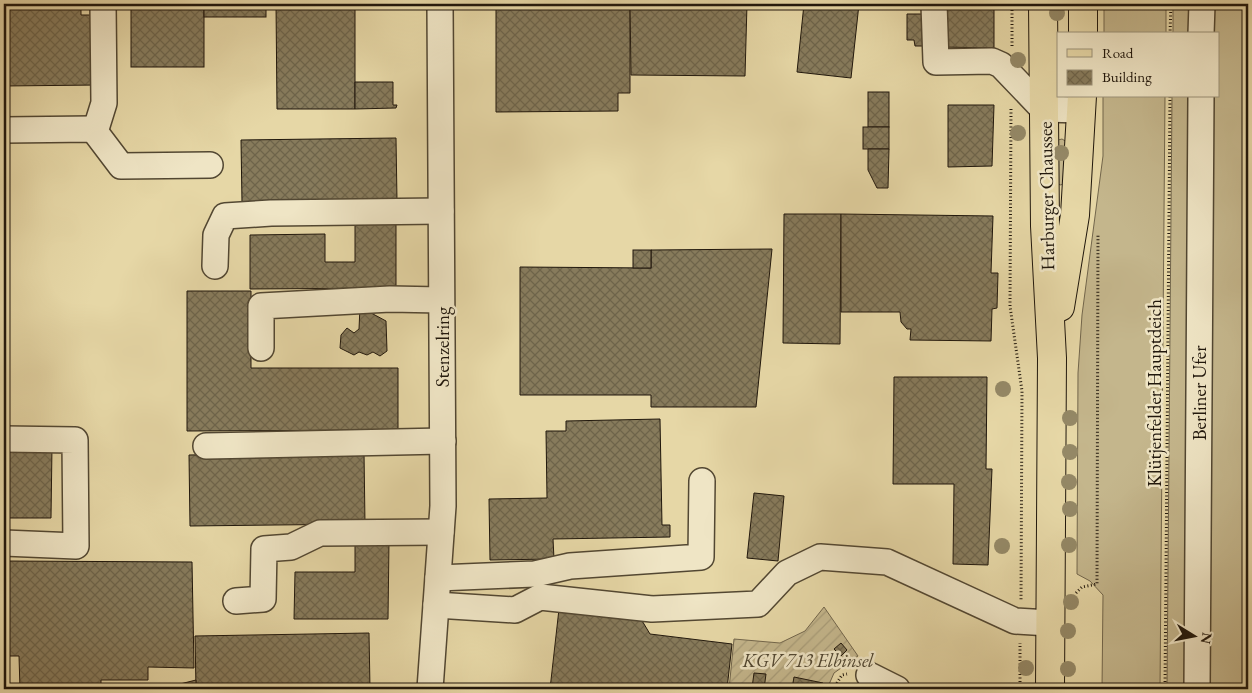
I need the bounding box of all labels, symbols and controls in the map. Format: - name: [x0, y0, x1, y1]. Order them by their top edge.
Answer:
- legend: [1057, 32, 1220, 98]
- text: Road: [1102, 43, 1134, 62]
- text: Building: [1102, 67, 1152, 86]
- street label: Harburger Chaussee: [1033, 121, 1060, 271]
- street label: Klütjenfelder Hauptdeich: [1142, 299, 1167, 487]
- street label: Stenzelring: [430, 306, 455, 387]
- street label: Berliner Ufer: [1187, 345, 1212, 441]
- north arrow: [1170, 610, 1220, 660]
- text: N: [1197, 631, 1217, 646]
- park label: KGV 713 Elbinsel: [742, 648, 874, 673]

